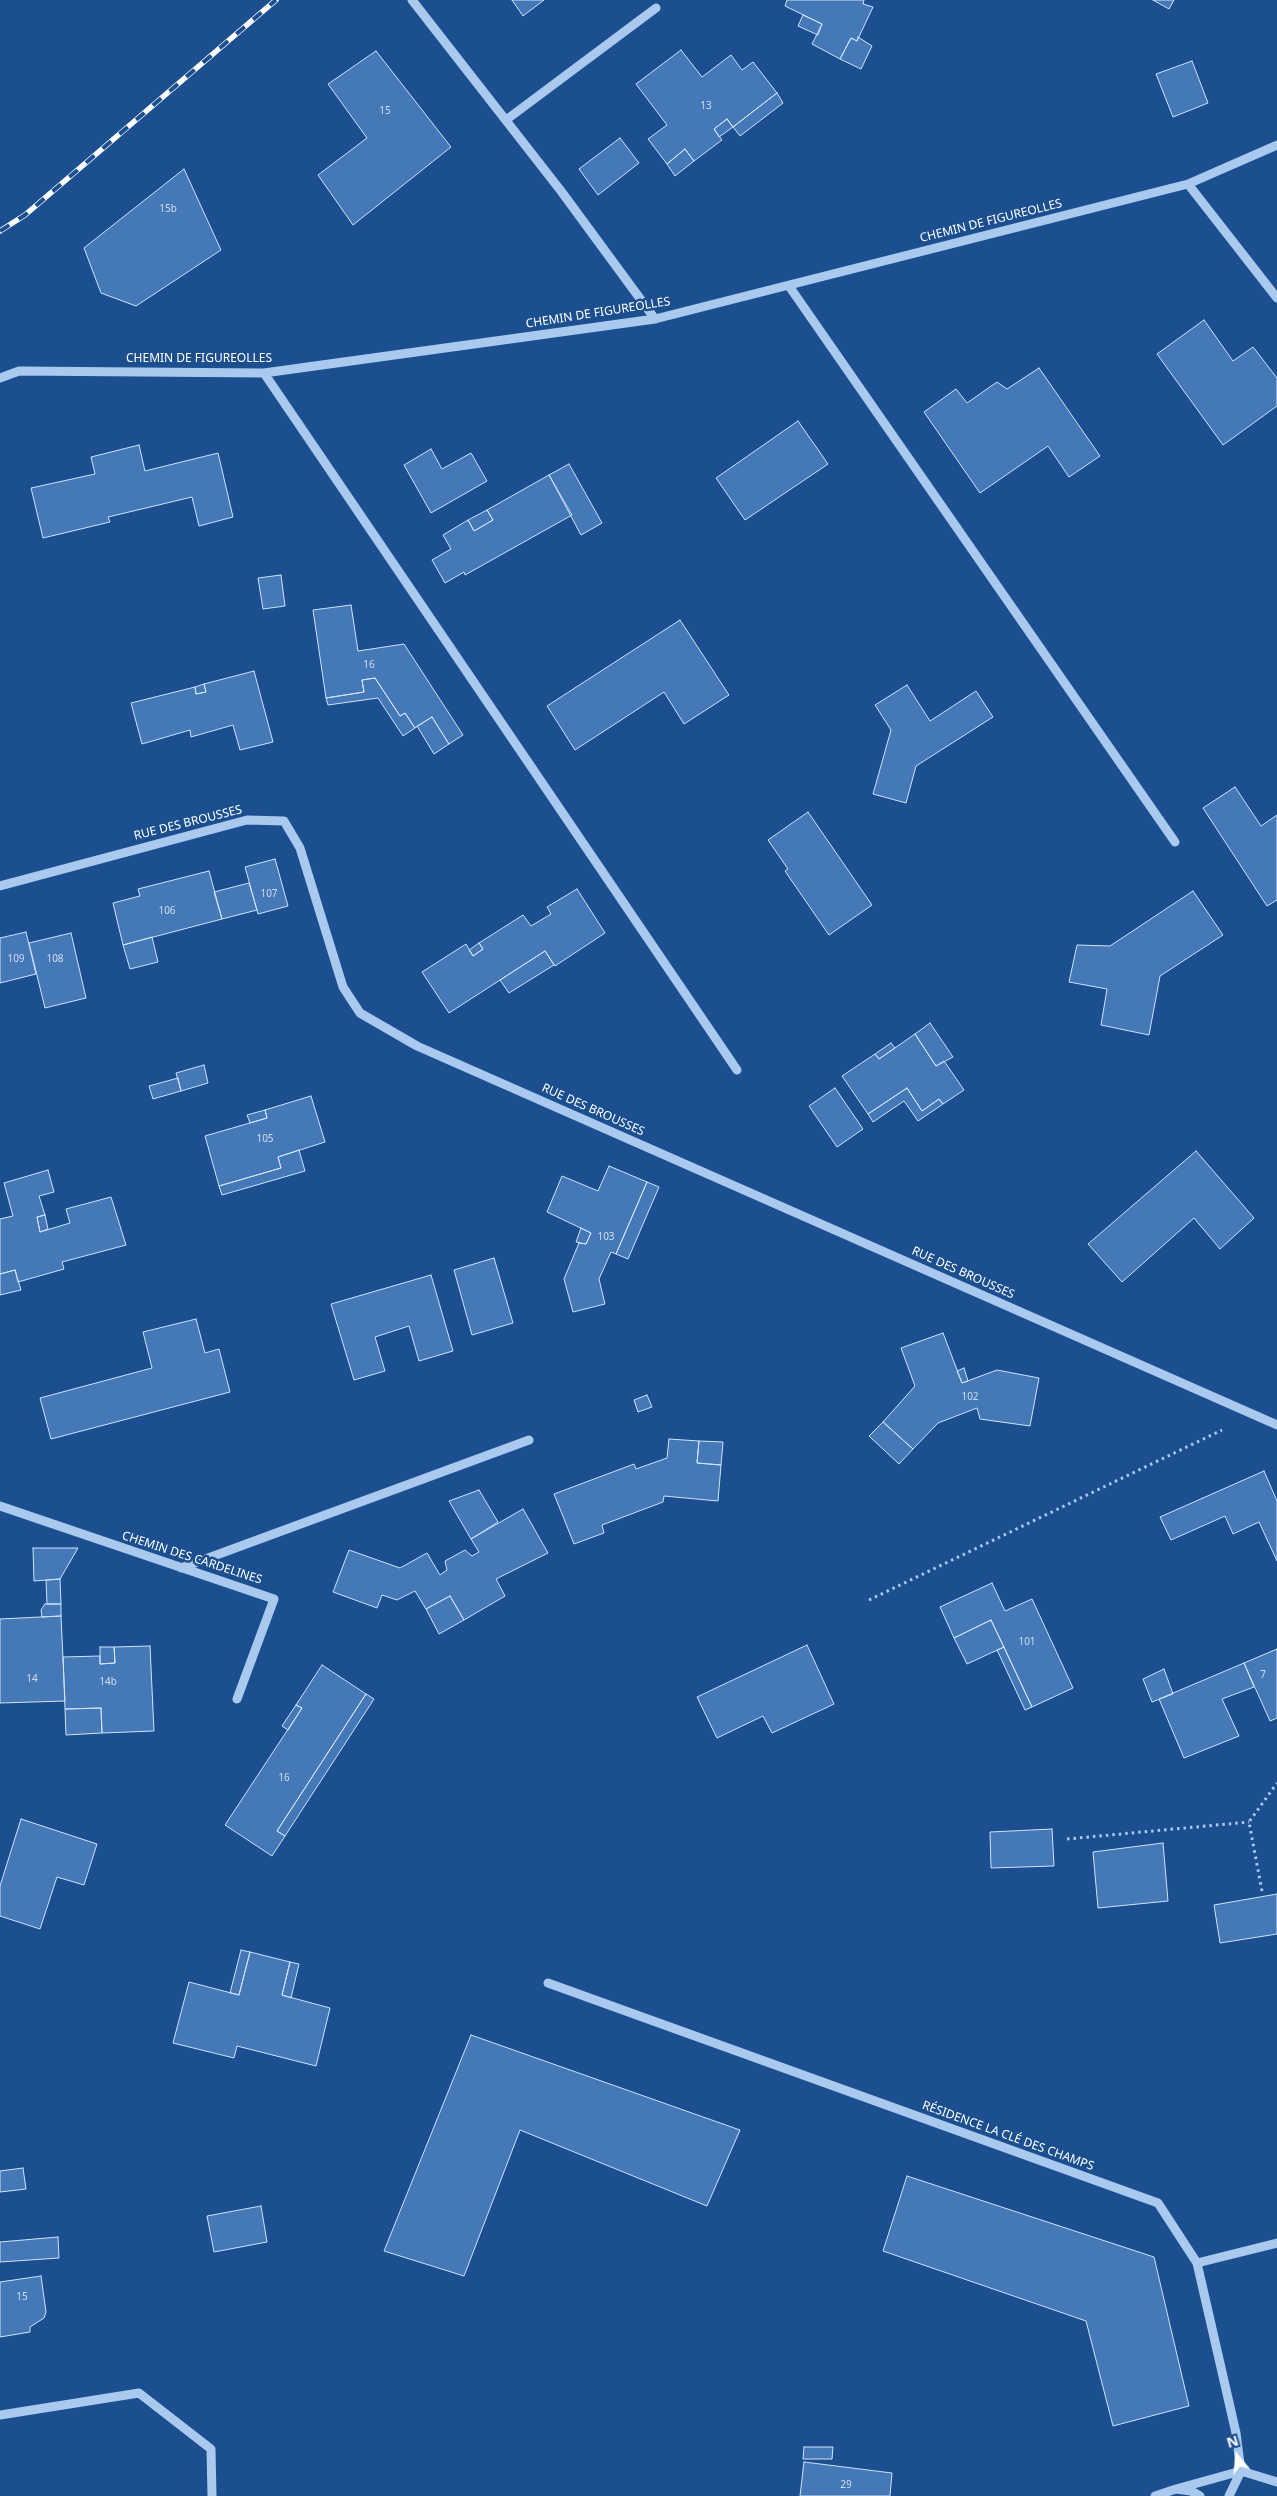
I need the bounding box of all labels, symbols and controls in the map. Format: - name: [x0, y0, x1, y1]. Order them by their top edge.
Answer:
- house number: 13: [700, 100, 712, 112]
- house number: 15: [379, 105, 391, 117]
- street label: CHEMIN DE FIGUREOLLES: [918, 196, 1064, 246]
- house number: 15b: [159, 203, 177, 215]
- street label: CHEMIN DE FIGUREOLLES: [525, 294, 671, 332]
- street label: CHEMIN DE FIGUREOLLES: [126, 352, 272, 366]
- house number: 16: [363, 659, 375, 671]
- street label: RUE DES BROUSSES: [132, 803, 244, 843]
- house number: 107: [260, 888, 278, 900]
- house number: 106: [158, 905, 176, 917]
- house number: 109: [7, 953, 25, 965]
- house number: 108: [46, 953, 64, 965]
- street label: RUE DES BROUSSES: [539, 1081, 647, 1139]
- house number: 105: [256, 1133, 274, 1145]
- house number: 103: [597, 1231, 615, 1243]
- street label: RUE DES BROUSSES: [909, 1244, 1017, 1302]
- house number: 102: [961, 1391, 979, 1403]
- street label: CHEMIN DES CARDELINES: [120, 1529, 264, 1587]
- house number: 101: [1018, 1636, 1036, 1648]
- house number: 7: [1260, 1669, 1266, 1681]
- house number: 14: [26, 1673, 38, 1685]
- house number: 14b: [99, 1676, 117, 1688]
- house number: 16: [278, 1772, 290, 1784]
- street label: RÉSIDENCE LA CLÉ DES CHAMPS: [920, 2098, 1096, 2174]
- house number: 15: [16, 2291, 28, 2303]
- text: N: [1224, 2430, 1241, 2452]
- north arrow: [1212, 2431, 1262, 2481]
- house number: 29: [840, 2479, 852, 2491]

